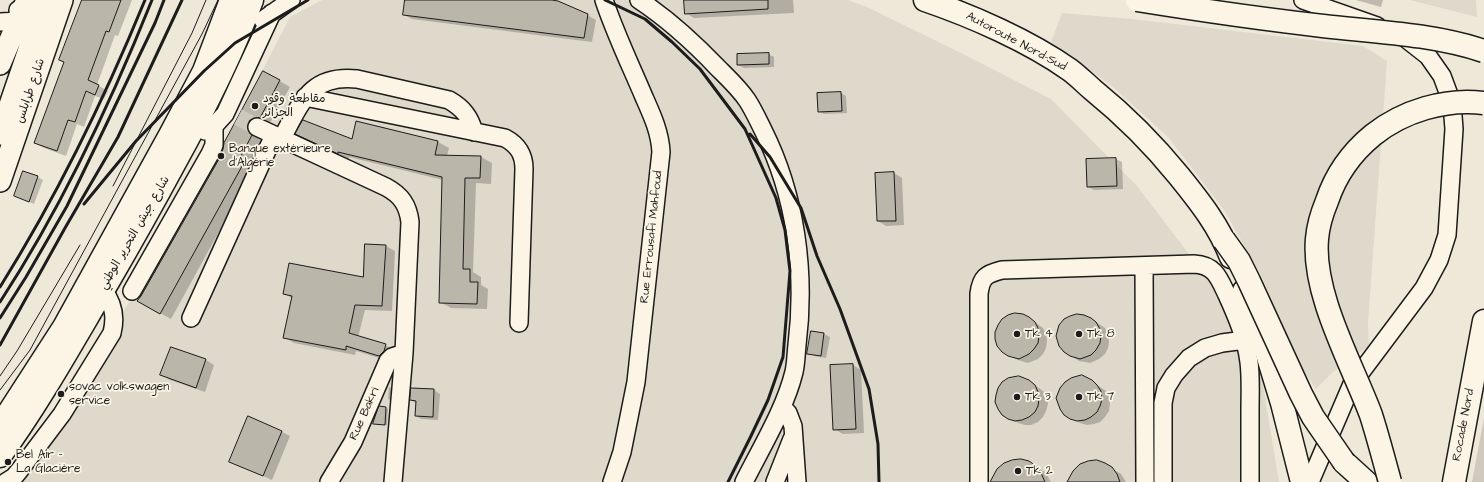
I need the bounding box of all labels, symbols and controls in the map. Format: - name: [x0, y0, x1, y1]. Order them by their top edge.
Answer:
- street label: Autoroute Nord-Sud: [963, 9, 1069, 75]
- street label: شارع طرابلس: [13, 57, 49, 125]
- place label: مقاطعة وقود الجزائر: [263, 92, 325, 120]
- marker: مقاطعة وقود الجزائر: [250, 101, 260, 111]
- place label: Banque extérieure d'Algérie: [229, 142, 331, 170]
- marker: Banque extérieure d'Algérie: [216, 151, 226, 161]
- street label: Rue Errousafi Mahfoud: [638, 170, 666, 304]
- street label: شارع جيش التحرير الوطني: [97, 174, 173, 292]
- place label: Tk 4: [1025, 327, 1053, 341]
- place label: Tk 8: [1087, 327, 1114, 341]
- marker: Tk 4: [1012, 329, 1022, 339]
- marker: Tk 8: [1074, 329, 1084, 339]
- place label: sovac volkswagen service: [69, 380, 169, 408]
- street label: Rue Bakri: [347, 385, 383, 443]
- street label: Rocade Nord: [1450, 388, 1478, 462]
- marker: sovac volkswagen service: [56, 389, 66, 399]
- place label: Tk 3: [1025, 390, 1051, 404]
- place label: Tk 7: [1087, 390, 1114, 404]
- marker: Tk 3: [1012, 392, 1022, 402]
- marker: Tk 7: [1074, 392, 1084, 402]
- place label: Bel Air - La Glacière: [16, 448, 81, 476]
- marker: Bel Air - La Glacière: [3, 457, 13, 467]
- place label: Tk 2: [1026, 464, 1053, 478]
- marker: Tk 2: [1013, 466, 1023, 476]

